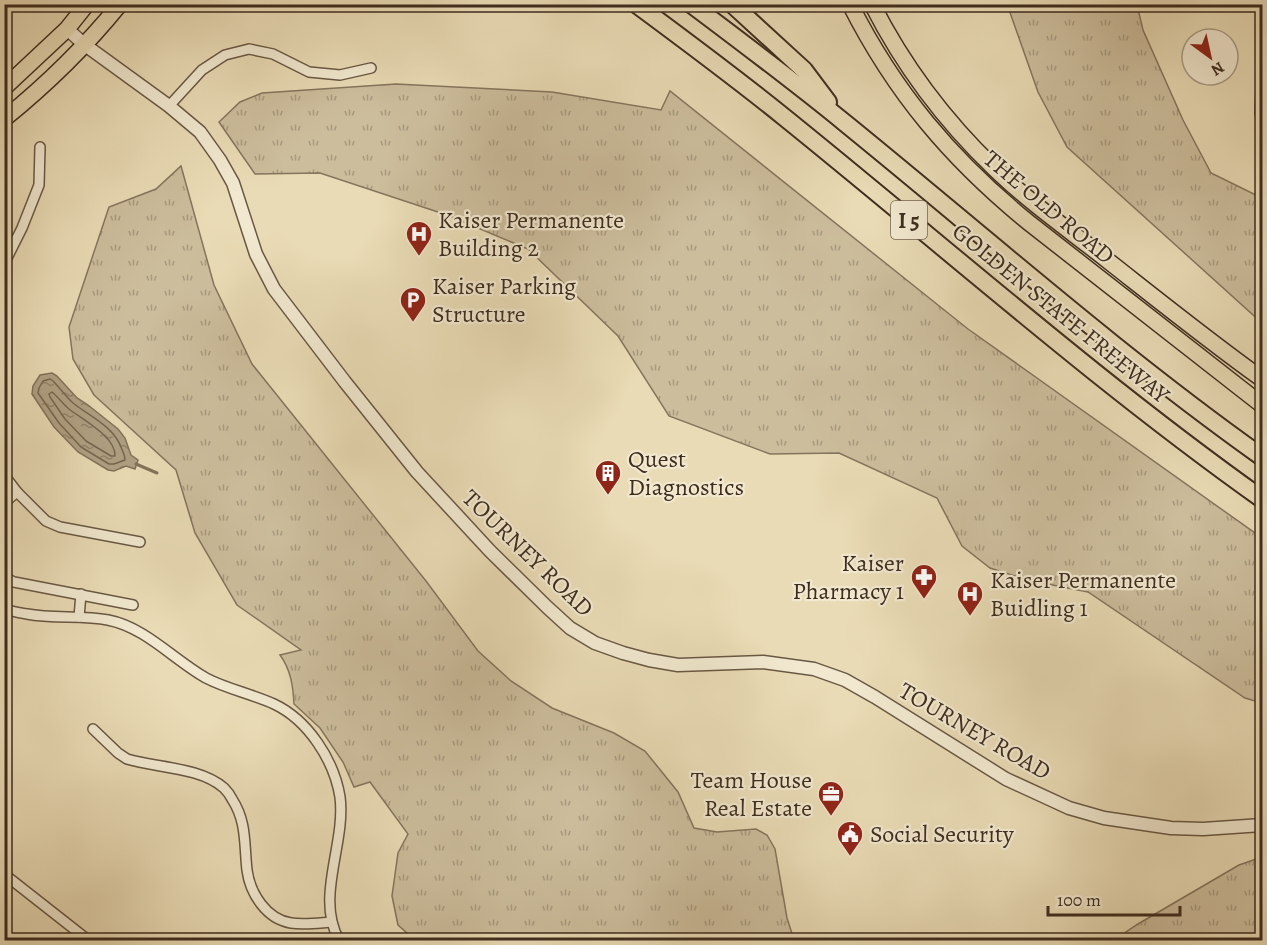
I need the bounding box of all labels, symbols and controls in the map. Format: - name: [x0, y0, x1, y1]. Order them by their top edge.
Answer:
- north arrow: [1180, 27, 1240, 87]
- text: N: [1206, 56, 1229, 81]
- street label: THE OLD ROAD: [977, 143, 1121, 271]
- road number: I 5: [891, 201, 927, 239]
- place label: Kaiser Permanente Building 2: [438, 204, 624, 264]
- street label: GOLDEN STATE FREEWAY: [946, 215, 1177, 411]
- hospital icon: Kaiser Permanente Building 2: [404, 219, 434, 257]
- place label: Kaiser Parking Structure: [432, 270, 576, 330]
- parking icon: Kaiser Parking Structure: [398, 285, 428, 323]
- place label: Quest Diagnostics: [628, 443, 744, 503]
- building icon: Quest Diagnostics: [593, 458, 623, 496]
- street label: TOURNEY ROAD: [456, 482, 600, 624]
- place label: Kaiser Pharmacy 1: [793, 547, 904, 607]
- pharmacy icon: Kaiser Pharmacy 1: [909, 562, 939, 600]
- place label: Kaiser Permanente Buidling 1: [990, 564, 1176, 624]
- hospital icon: Kaiser Permanente Buidling 1: [955, 579, 985, 617]
- street label: TOURNEY ROAD: [893, 675, 1057, 787]
- place label: Team House Real Estate: [691, 764, 812, 824]
- office icon: Team House Real Estate: [816, 779, 846, 817]
- place label: Social Security: [870, 818, 1014, 850]
- public building icon: Social Security: [835, 819, 865, 857]
- scale bar: [1048, 879, 1180, 917]
- text: 100 m: [1057, 888, 1101, 912]

